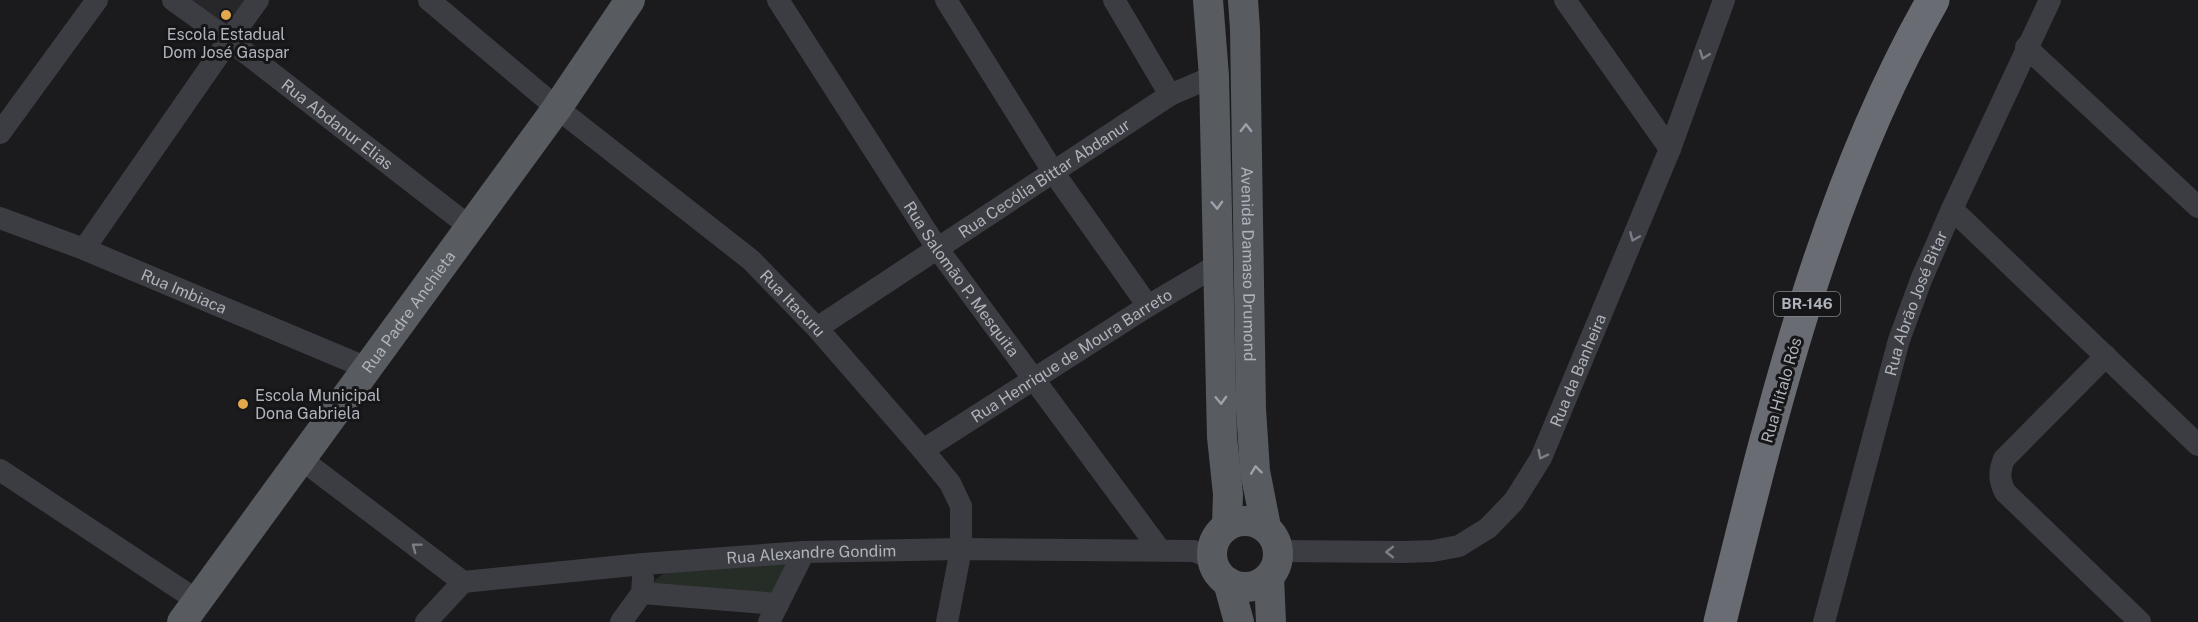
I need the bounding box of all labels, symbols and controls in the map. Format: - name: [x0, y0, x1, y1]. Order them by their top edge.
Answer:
- marker: Escola Estadual Dom José Gaspar: [219, 8, 233, 22]
- place label: Escola Estadual Dom José Gaspar: [162, 25, 290, 62]
- one-way arrow: [1699, 49, 1711, 60]
- street label: Rua Abdanur Elias: [277, 75, 397, 174]
- street label: Rua Cecólia Bittar Abdanur: [955, 115, 1134, 242]
- one-way arrow: [1240, 123, 1252, 132]
- street label: Avenida Damaso Drumond: [1237, 166, 1259, 361]
- street label: Rua Salomão P. Mesquita: [900, 198, 1023, 361]
- one-way arrow: [1211, 201, 1224, 210]
- street label: Rua Abrão José Bitar: [1881, 228, 1951, 378]
- one-way arrow: [1629, 231, 1641, 242]
- street label: Rua Padre Anchieta: [358, 247, 460, 377]
- street label: Rua Imbiaca: [138, 265, 229, 318]
- street label: Rua Itacuru: [756, 266, 829, 341]
- street label: Rua Henrique de Moura Barreto: [968, 285, 1176, 427]
- road number: BR-146: [1774, 292, 1840, 316]
- street label: Rua da Banheira: [1546, 311, 1610, 430]
- street label: Rua Hítalo Rós: [1757, 335, 1806, 445]
- place label: Escola Municipal Dona Gabriela: [255, 386, 381, 423]
- one-way arrow: [1214, 396, 1227, 405]
- marker: Escola Municipal Dona Gabriela: [236, 397, 250, 411]
- one-way arrow: [1537, 449, 1549, 460]
- one-way arrow: [1250, 465, 1263, 474]
- street label: Rua Alexandre Gondim: [726, 541, 896, 568]
- one-way arrow: [412, 543, 423, 554]
- one-way arrow: [1385, 546, 1394, 558]

